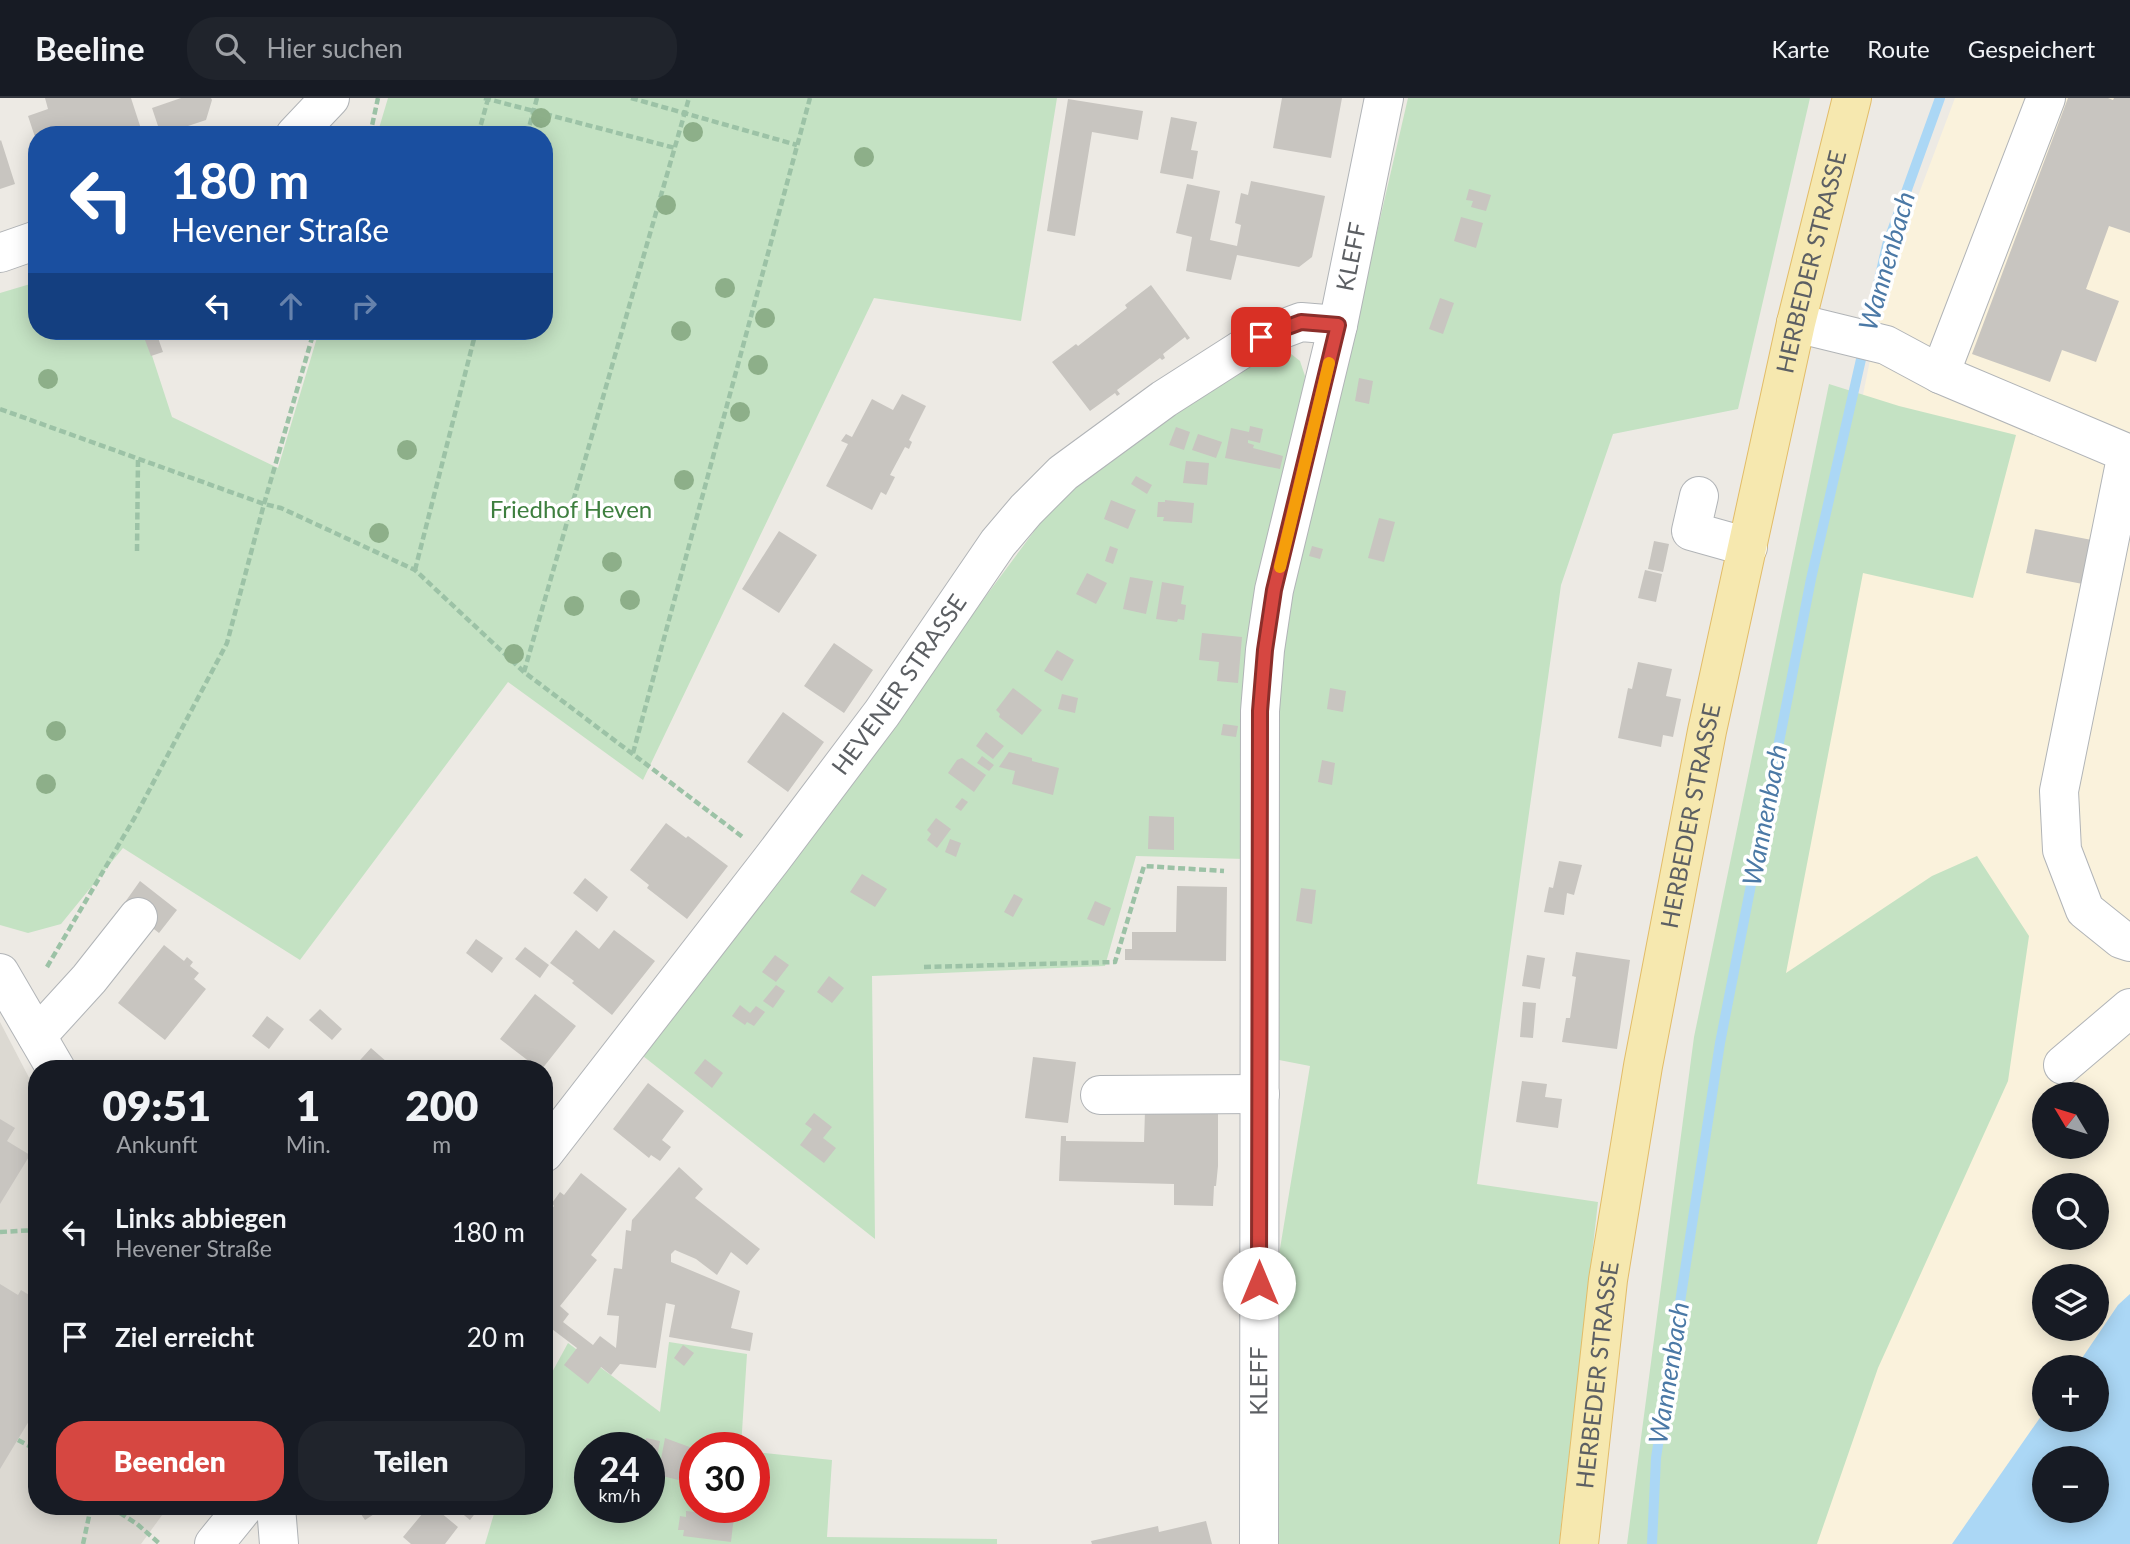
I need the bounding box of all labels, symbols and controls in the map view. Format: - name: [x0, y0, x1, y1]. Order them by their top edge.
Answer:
- search box: [187, 17, 677, 80]
- text: Beeline: [35, 28, 145, 68]
- icon: search: [211, 29, 249, 67]
- text: Hier suchen: [267, 32, 403, 64]
- text: Karte: [1772, 34, 1829, 63]
- text: Route: [1867, 34, 1930, 63]
- text: Gespeichert: [1968, 34, 2095, 63]
- street label: HERBEDER STRASSE: [1769, 147, 1851, 376]
- text: 180 m: [171, 151, 309, 209]
- icon: left: [56, 154, 147, 245]
- water label: Wannenbach: [1851, 188, 1921, 334]
- text: Hevener Straße: [171, 210, 389, 249]
- street label: KLEFF: [1329, 220, 1371, 293]
- icon: left: [199, 287, 237, 325]
- icon: ahead: [272, 287, 310, 325]
- icon: right: [345, 287, 383, 325]
- pin: [1231, 307, 1291, 367]
- icon: arrive: [1242, 318, 1280, 356]
- park label: Friedhof Heven: [490, 494, 652, 523]
- street label: HEVENER STRASSE: [825, 588, 972, 780]
- street label: HERBEDER STRASSE: [1654, 700, 1726, 931]
- water label: Wannenbach: [1735, 741, 1793, 888]
- text: 09:51: [103, 1080, 211, 1130]
- text: 1: [296, 1080, 320, 1130]
- text: 200: [405, 1080, 478, 1130]
- north arrow: [2032, 1082, 2109, 1158]
- map controls: [2032, 1082, 2109, 1523]
- text: Ankunft: [116, 1130, 198, 1158]
- text: Min.: [286, 1130, 331, 1158]
- text: m: [432, 1130, 451, 1158]
- button: search: [2032, 1173, 2109, 1250]
- text: Links abbiegen: [115, 1202, 287, 1234]
- icon: left: [56, 1213, 94, 1251]
- text: 180 m: [452, 1216, 525, 1248]
- text: Hevener Straße: [115, 1234, 272, 1262]
- position arrow: [1222, 1246, 1296, 1320]
- street label: HERBEDER STRASSE: [1569, 1259, 1624, 1490]
- button: layers: [2032, 1264, 2109, 1341]
- water label: Wannenbach: [1641, 1300, 1695, 1446]
- icon: arrive: [56, 1318, 94, 1356]
- text: Ziel erreicht: [115, 1321, 254, 1353]
- text: 20 m: [467, 1321, 525, 1353]
- street label: KLEFF: [1243, 1346, 1272, 1416]
- button: +: [2032, 1355, 2109, 1432]
- button: Beenden: [56, 1421, 284, 1501]
- button: Teilen: [298, 1421, 525, 1501]
- speed limit sign: 30: [679, 1432, 770, 1523]
- button: −: [2032, 1446, 2109, 1523]
- text: 24: [599, 1447, 640, 1489]
- text: km/h: [598, 1484, 641, 1506]

